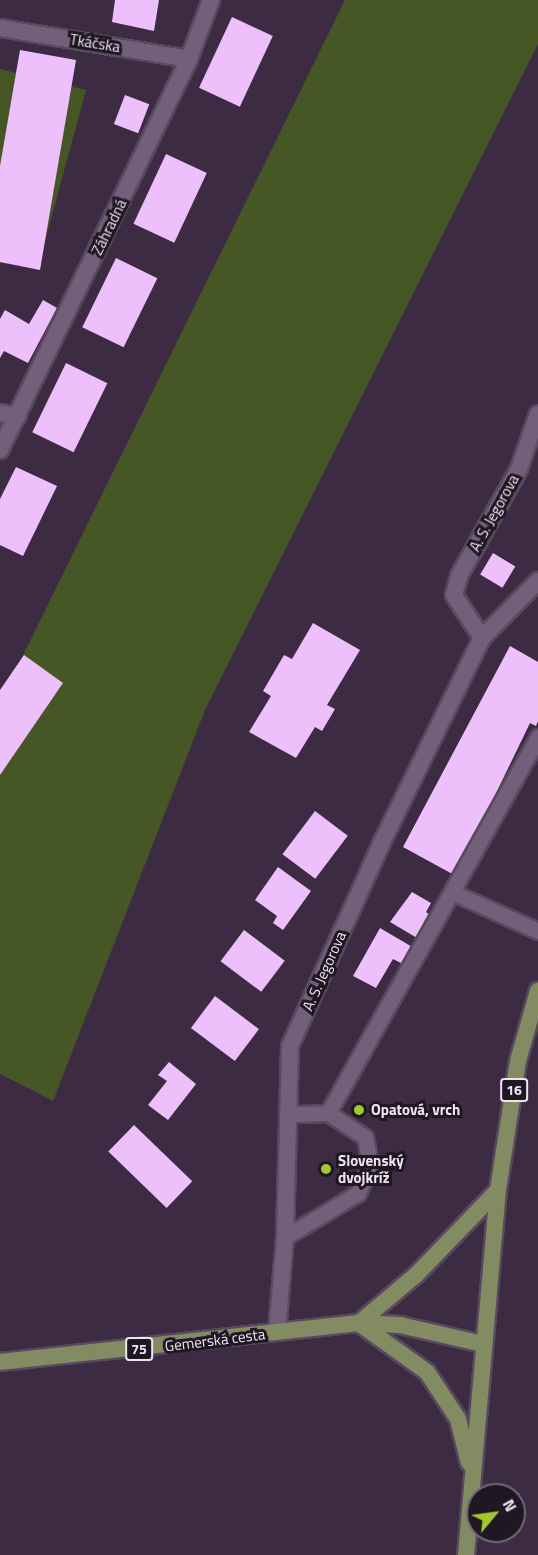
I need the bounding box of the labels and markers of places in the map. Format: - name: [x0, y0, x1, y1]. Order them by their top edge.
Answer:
- place label: Opatová, vrch: [371, 1101, 460, 1119]
- marker: Opatová, vrch: [352, 1103, 366, 1117]
- place label: Slovenský dvojkríž: [338, 1151, 404, 1186]
- marker: Slovenský dvojkríž: [319, 1162, 333, 1176]

